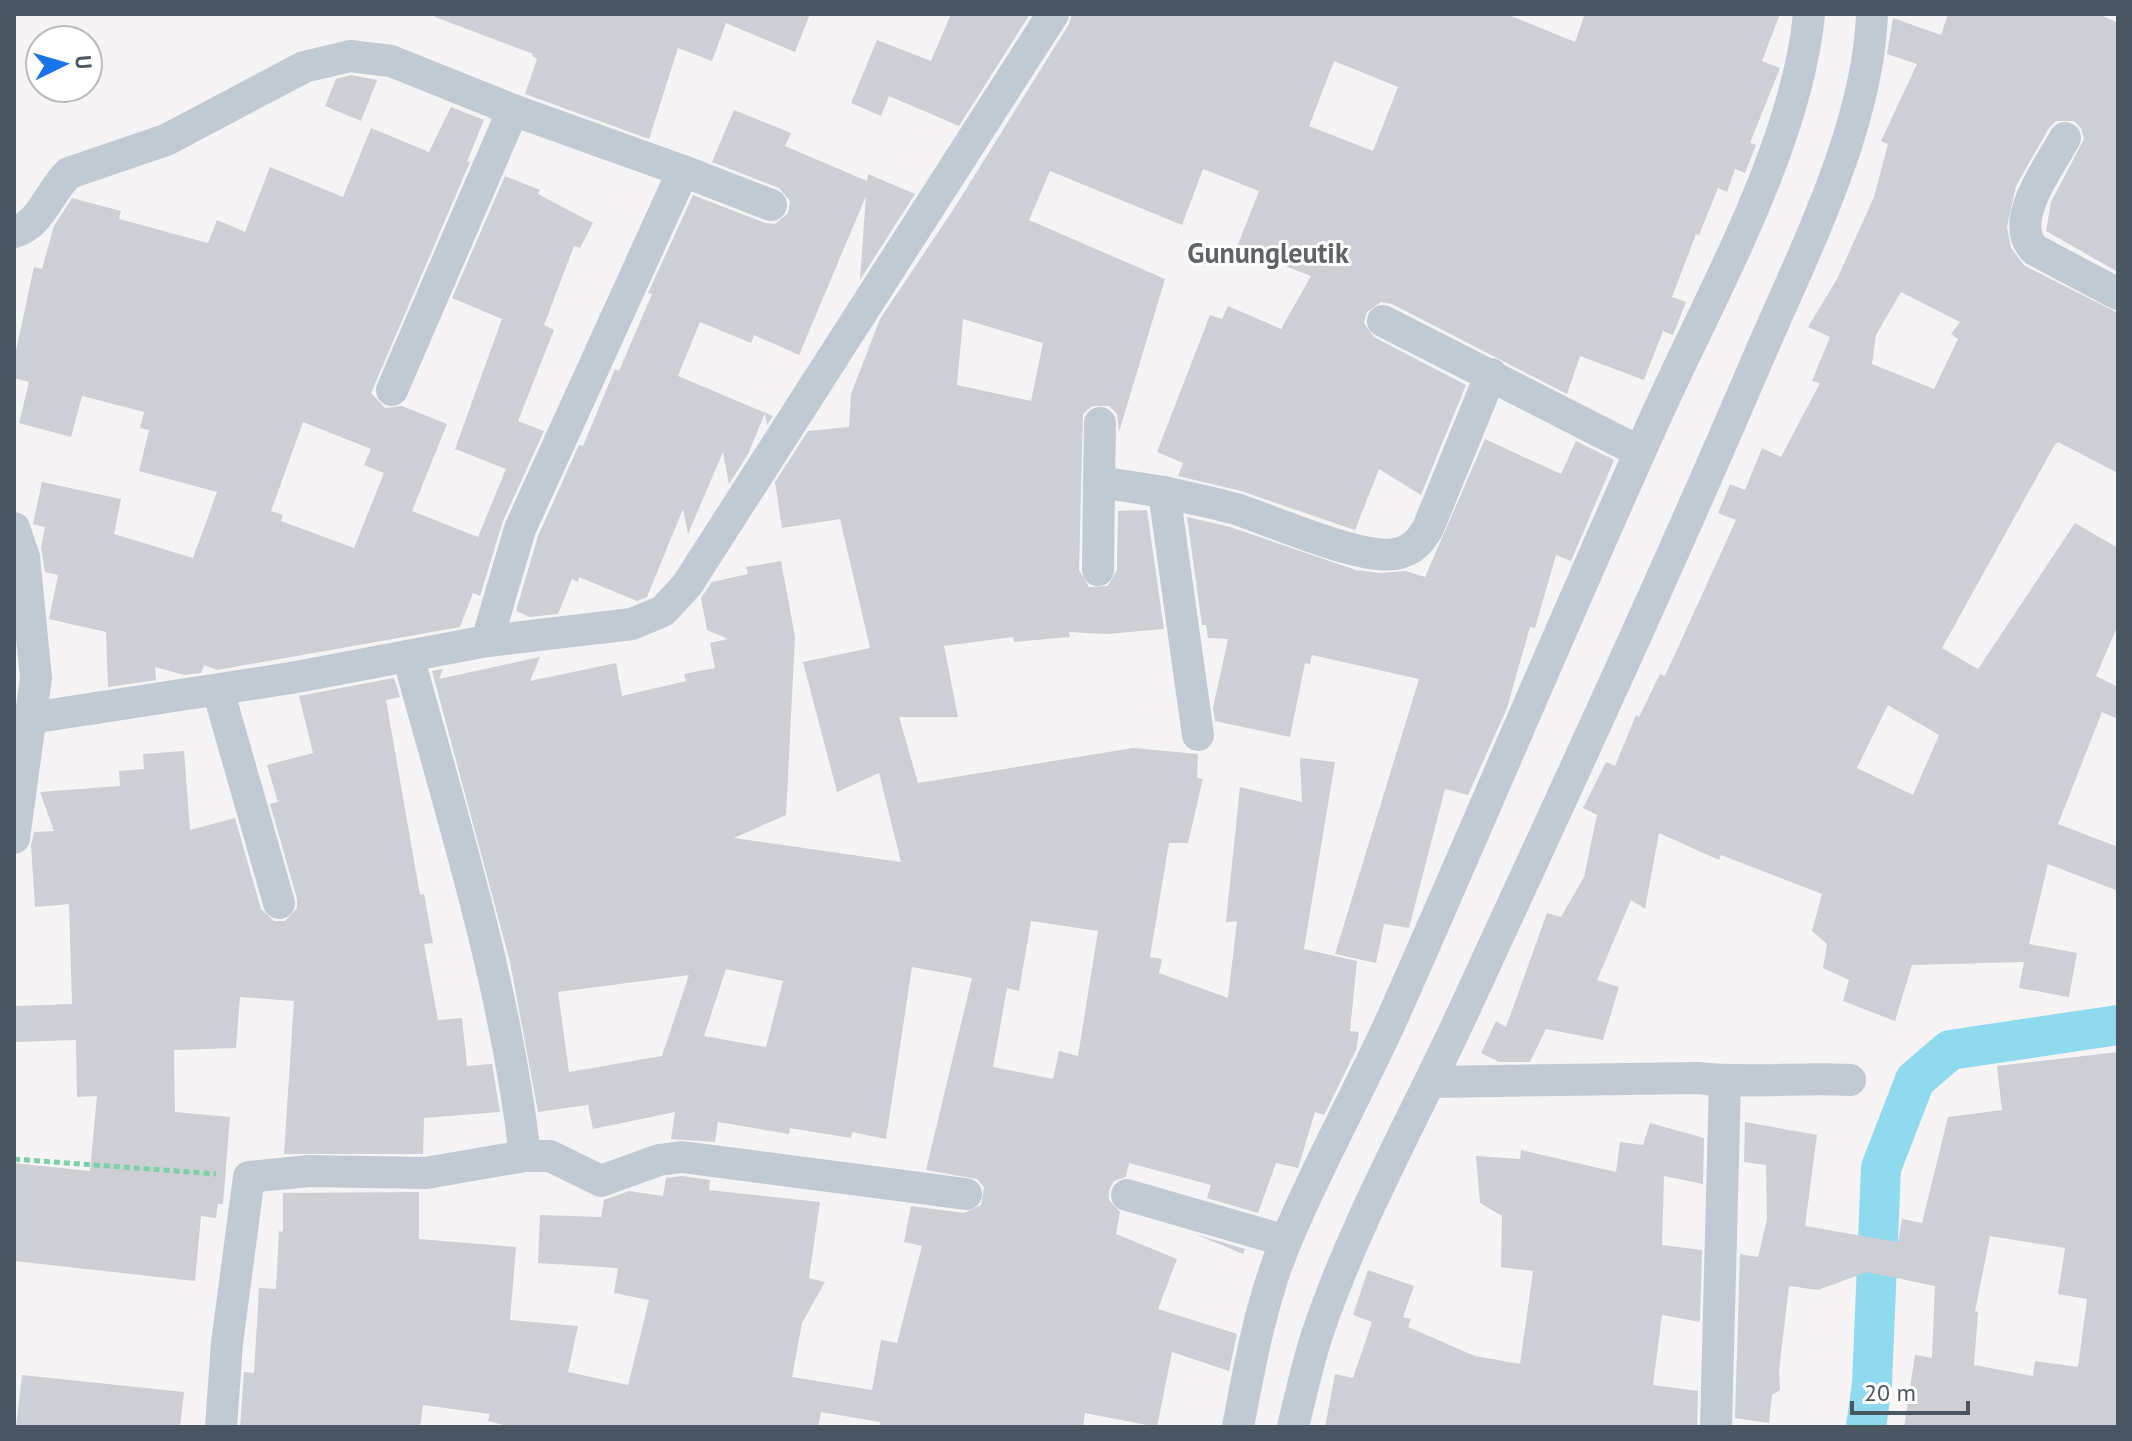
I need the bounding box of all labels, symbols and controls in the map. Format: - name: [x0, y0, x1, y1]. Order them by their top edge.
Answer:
- north arrow: [24, 24, 104, 104]
- text: U: [69, 54, 98, 70]
- district label: Gunungleutik: [1187, 234, 1349, 271]
- scale bar: [1852, 1365, 1968, 1415]
- text: 20 m: [1864, 1377, 1916, 1408]

